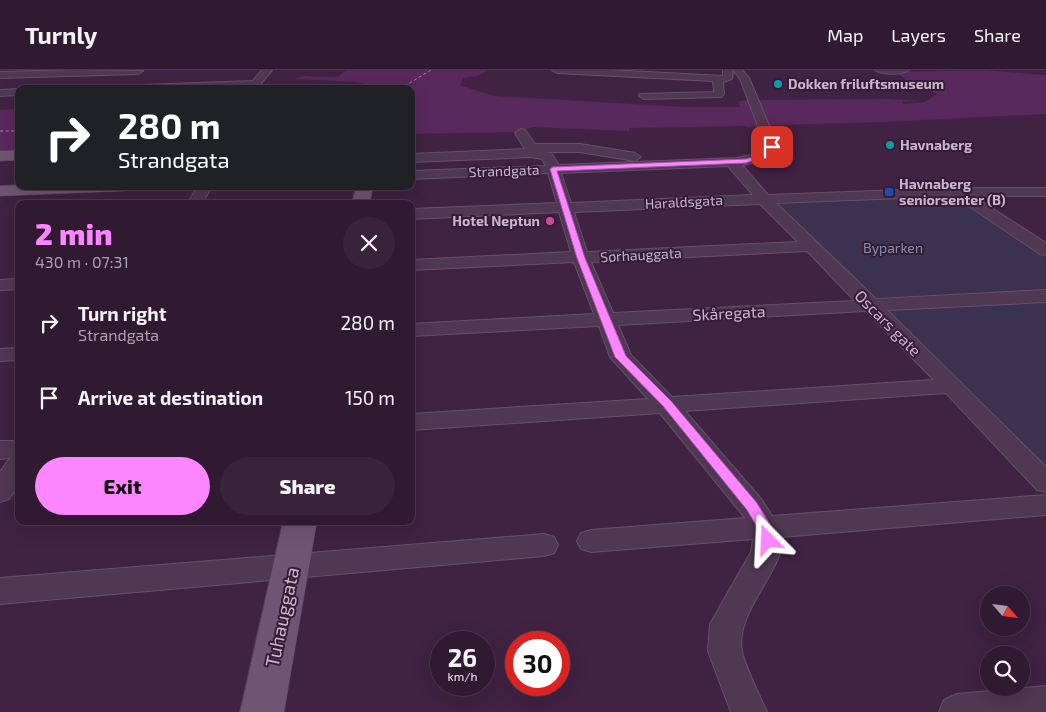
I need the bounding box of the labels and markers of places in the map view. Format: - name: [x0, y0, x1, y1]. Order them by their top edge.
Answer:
- place label: Dokken friluftsmuseum: [788, 75, 944, 92]
- marker: Dokken friluftsmuseum: [772, 78, 784, 90]
- pin: [751, 126, 793, 168]
- place label: Havnaberg: [900, 136, 972, 153]
- marker: Havnaberg: [884, 139, 896, 151]
- place label: Havnaberg seniorsenter (B): [899, 175, 1006, 208]
- marker: Havnaberg seniorsenter (B): [883, 186, 895, 198]
- place label: Hotel Neptun: [452, 212, 540, 229]
- marker: Hotel Neptun: [544, 215, 556, 227]

